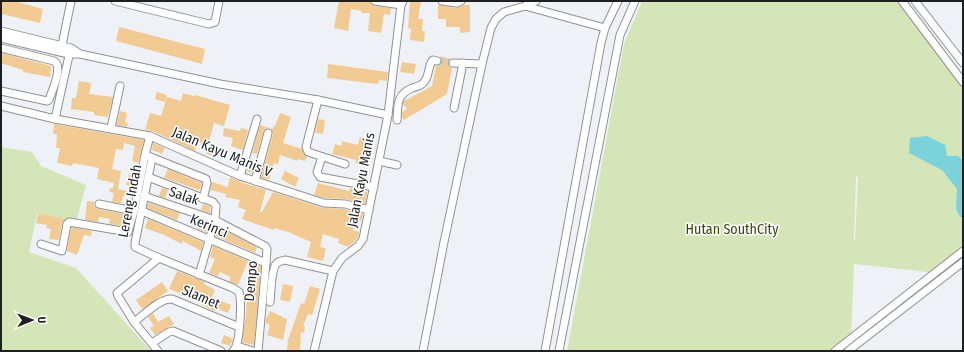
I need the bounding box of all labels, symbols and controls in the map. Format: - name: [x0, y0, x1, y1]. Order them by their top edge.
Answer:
- street label: Jalan Kayu Manis V: [170, 123, 275, 181]
- street label: Jalan Kayu Manis: [343, 131, 379, 229]
- street label: Lereng Indah: [115, 163, 145, 239]
- street label: Salak: [167, 183, 202, 209]
- street label: Kerinci: [188, 210, 230, 242]
- park label: Hutan SouthCity: [686, 221, 779, 238]
- street label: Dempo: [241, 260, 261, 302]
- street label: Slamet: [179, 281, 223, 313]
- north arrow: [12, 300, 52, 340]
- text: U: [35, 316, 48, 323]

